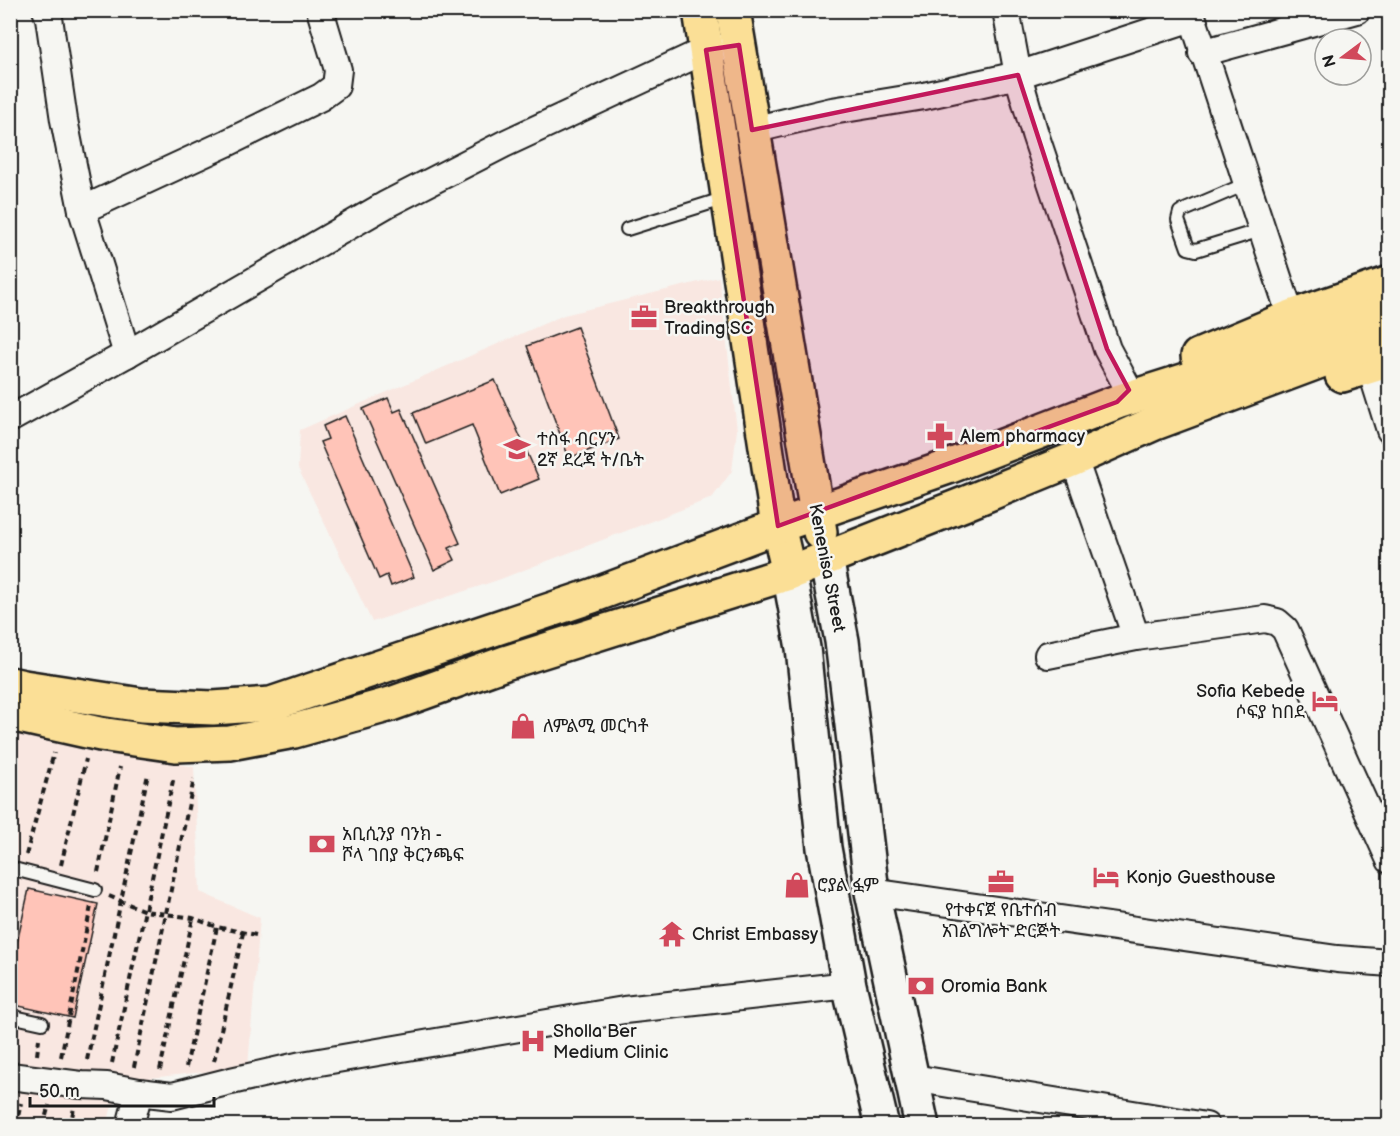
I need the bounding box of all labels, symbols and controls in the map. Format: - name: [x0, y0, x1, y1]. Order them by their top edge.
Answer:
- north arrow: [1313, 27, 1373, 87]
- text: N: [1319, 52, 1341, 69]
- place label: Breakthrough Trading SC: [664, 297, 775, 339]
- office icon: Breakthrough Trading SC: [629, 302, 659, 332]
- pharmacy icon: Alem pharmacy: [925, 421, 955, 451]
- place label: Alem pharmacy: [960, 426, 1086, 447]
- place label: ተስፋ ብርሃን 2ኛ ደረጃ ት/ቤት: [537, 429, 644, 471]
- school or university icon: ተስፋ ብርሃን 2ኛ ደረጃ ት/ቤት: [502, 434, 532, 464]
- street label: Kenenisa Street: [804, 502, 850, 634]
- place label: Sofia Kebede ሶፍያ ከበደ: [1196, 681, 1305, 723]
- hotel icon: Sofia Kebede ሶፍያ ከበደ: [1310, 686, 1340, 716]
- shop icon: ለምልሚ መርካቶ: [508, 711, 538, 741]
- place label: ለምልሚ መርካቶ: [543, 716, 649, 737]
- place label: አቢሲንያ ባንክ - ሾላ ገበያ ቅርንጫፍ: [342, 824, 464, 866]
- bank icon: አቢሲንያ ባንክ - ሾላ ገበያ ቅርንጫፍ: [307, 829, 337, 859]
- hotel icon: Konjo Guesthouse: [1091, 862, 1121, 892]
- office icon: የተቀናጀ የቤተሰብ አገልግሎት ድርጅት: [986, 867, 1016, 897]
- place label: Konjo Guesthouse: [1126, 867, 1276, 888]
- shop icon: ሮያል ፏም: [782, 870, 812, 900]
- place label: ሮያል ፏም: [817, 875, 879, 896]
- place label: የተቀናጀ የቤተሰብ አገልግሎት ድርጅት: [942, 900, 1061, 942]
- temple icon: Christ Embassy: [657, 919, 687, 949]
- place label: Christ Embassy: [692, 924, 819, 945]
- bank icon: Oromia Bank: [906, 971, 936, 1001]
- place label: Oromia Bank: [941, 976, 1047, 997]
- place label: Sholla Ber Medium Clinic: [553, 1021, 668, 1063]
- hospital icon: Sholla Ber Medium Clinic: [518, 1026, 548, 1056]
- scale bar: [30, 1070, 214, 1108]
- text: 50 m: [39, 1081, 80, 1102]

